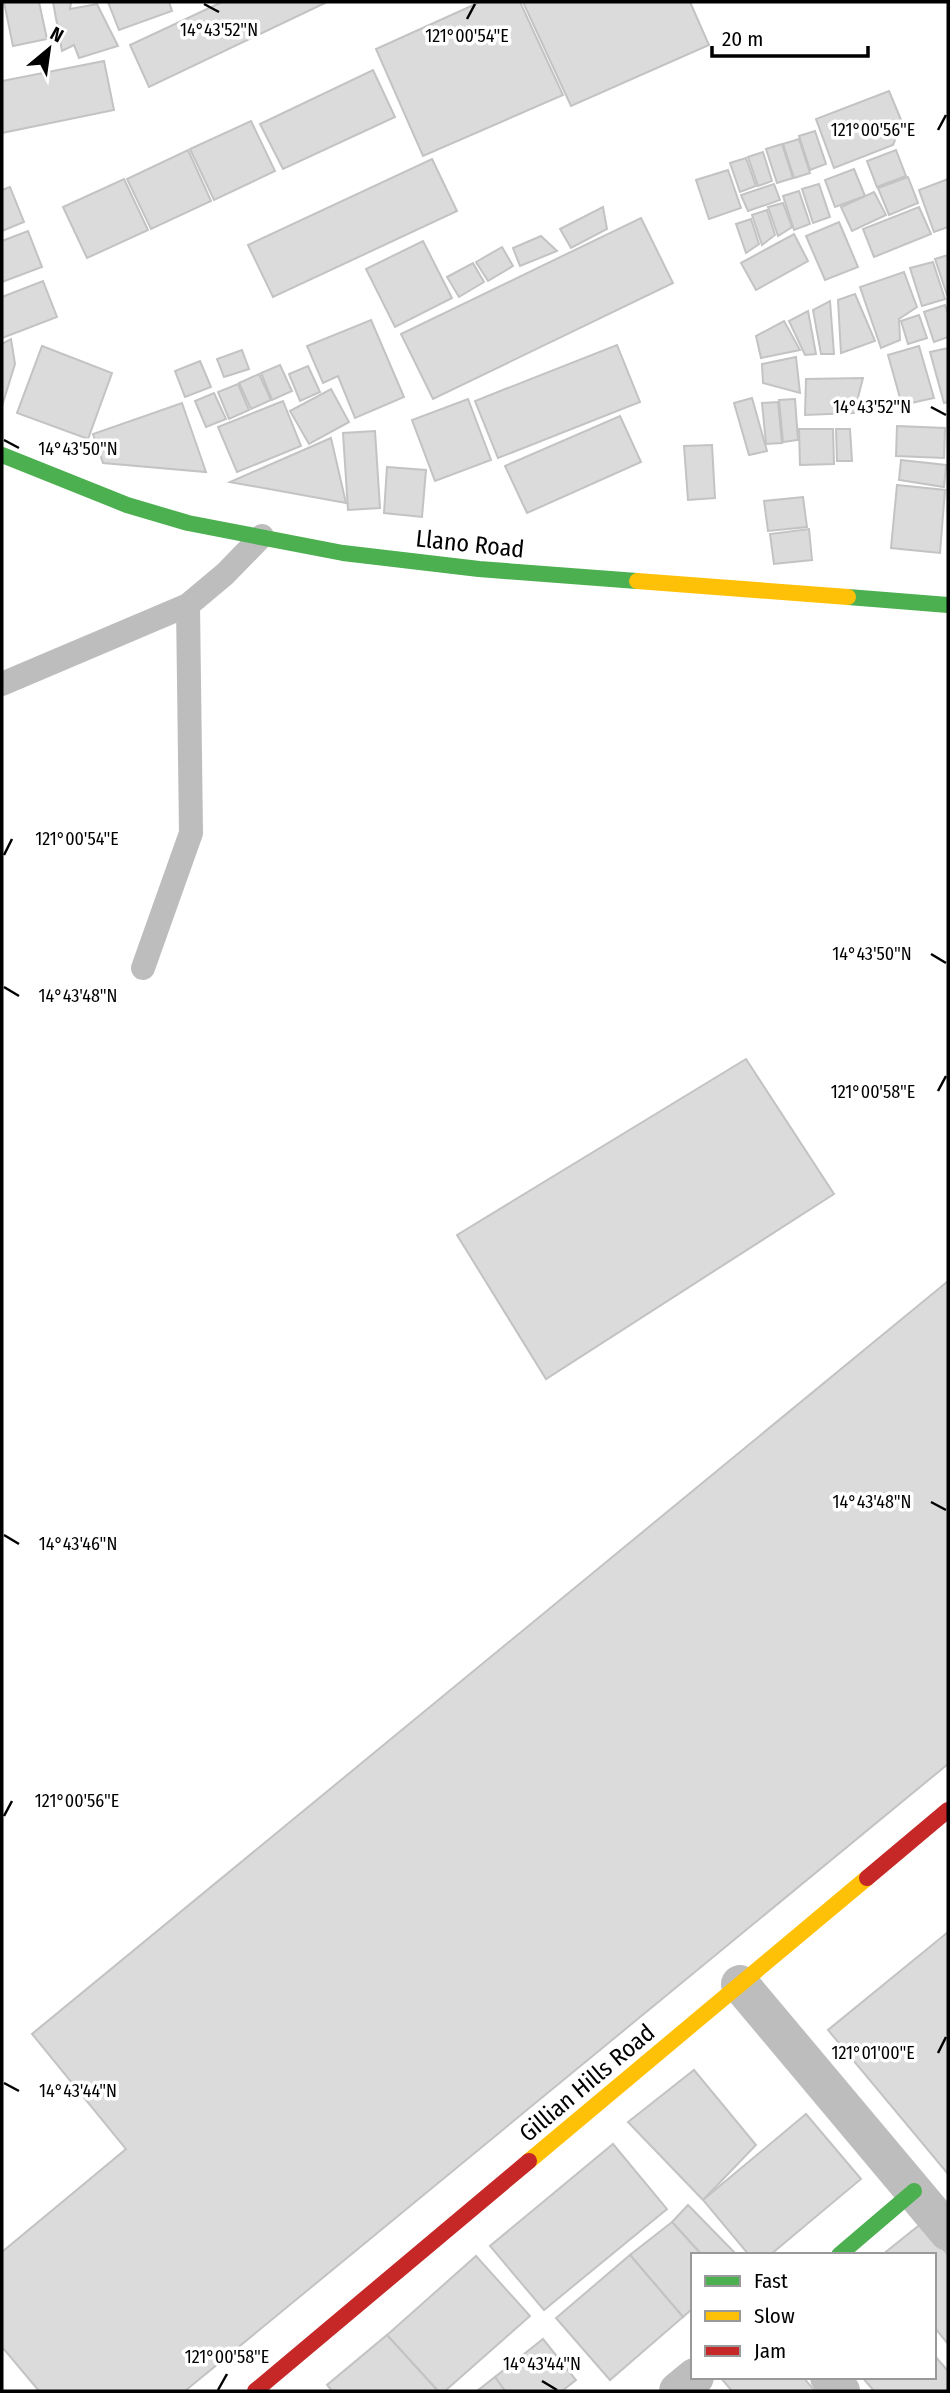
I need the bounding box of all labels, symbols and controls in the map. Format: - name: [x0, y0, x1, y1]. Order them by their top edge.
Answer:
- north arrow: [14, 14, 84, 84]
- scale bar: [712, 14, 868, 58]
- text: 14°43'52"N: [180, 19, 258, 41]
- text: N: [46, 22, 68, 47]
- text: 121°00'54"E: [425, 25, 509, 47]
- text: 20 m: [722, 26, 763, 52]
- text: 121°00'56"E: [831, 119, 915, 141]
- text: 14°43'52"N: [833, 396, 911, 418]
- text: 14°43'50"N: [38, 438, 118, 460]
- street label: Llano Road: [414, 524, 526, 564]
- text: 121°00'54"E: [35, 828, 119, 850]
- text: 14°43'50"N: [832, 943, 912, 965]
- text: 14°43'48"N: [39, 985, 117, 1007]
- text: 121°00'58"E: [831, 1081, 915, 1103]
- text: 14°43'48"N: [833, 1491, 911, 1513]
- text: 14°43'46"N: [39, 1533, 117, 1555]
- text: 121°00'56"E: [35, 1790, 119, 1812]
- street label: Gillian Hills Road: [514, 2018, 660, 2148]
- text: 121°01'00"E: [831, 2042, 915, 2064]
- text: 14°43'44"N: [39, 2080, 117, 2102]
- legend: [691, 2253, 936, 2379]
- text: Fast: [754, 2268, 788, 2294]
- text: Slow: [754, 2303, 795, 2329]
- text: Jam: [754, 2338, 786, 2364]
- text: 121°00'58"E: [185, 2346, 269, 2368]
- text: 14°43'44"N: [503, 2353, 581, 2375]

